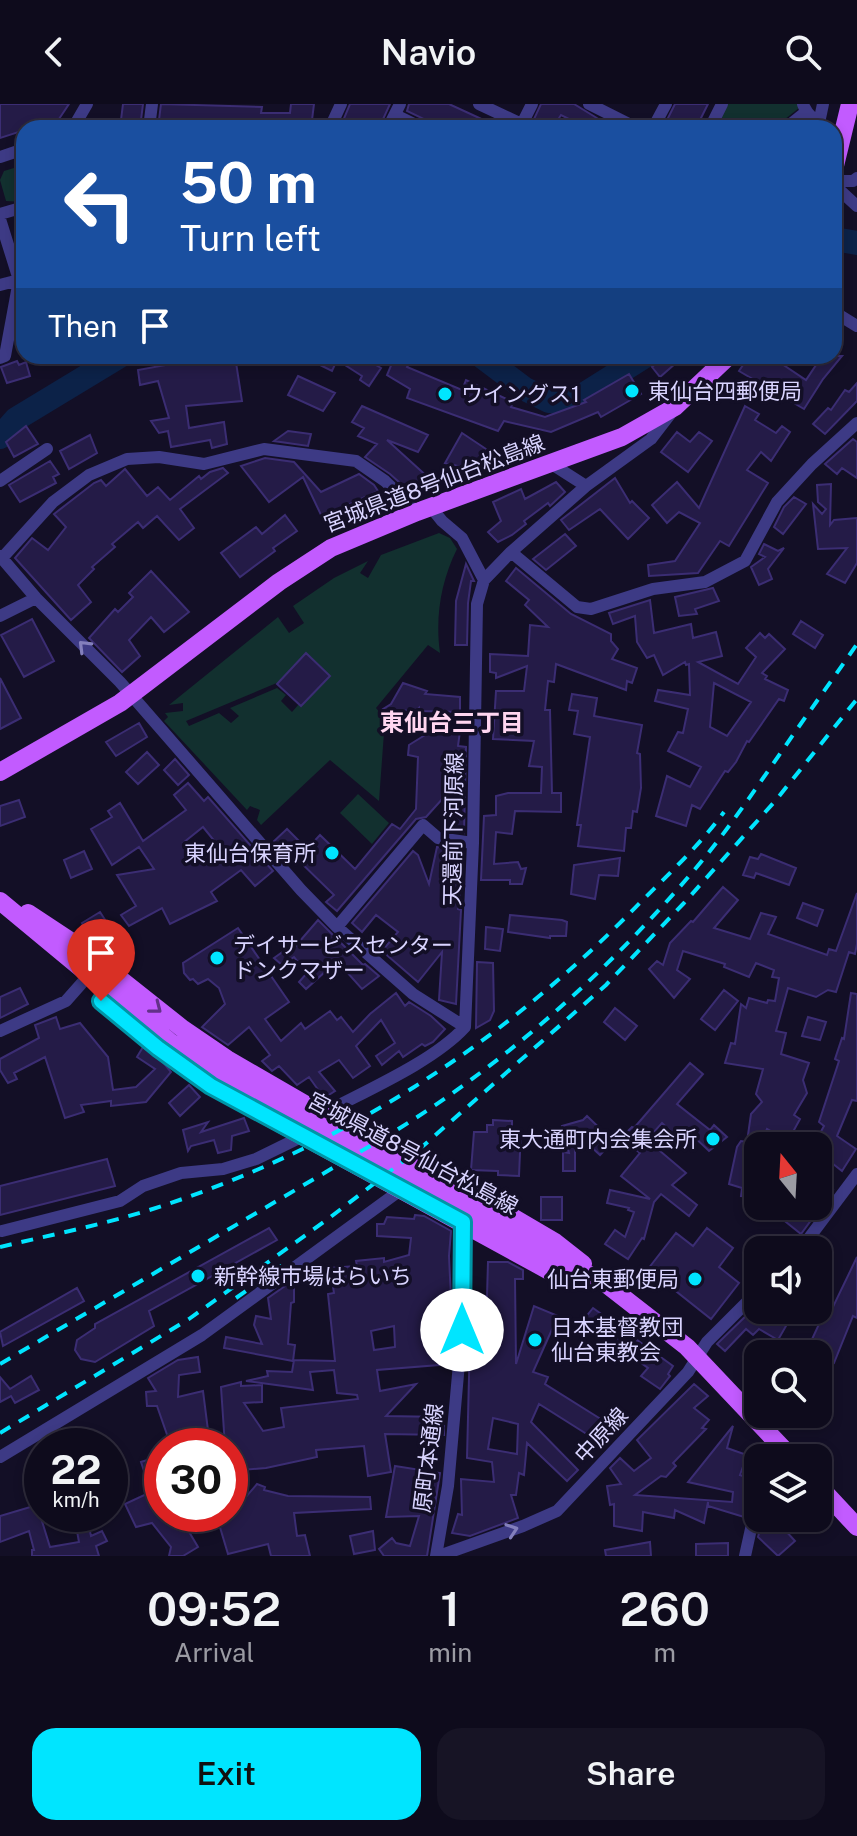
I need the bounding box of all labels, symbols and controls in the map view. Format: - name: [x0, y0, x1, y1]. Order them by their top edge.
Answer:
- icon: back: [32, 30, 76, 74]
- icon: search: [781, 30, 825, 74]
- text: Navio: [381, 31, 476, 73]
- text: 50 m: [180, 150, 317, 216]
- icon: left: [48, 152, 152, 256]
- text: Turn left: [180, 217, 321, 259]
- icon: arrive: [133, 304, 177, 348]
- text: Then: [48, 308, 117, 344]
- place label: 東仙台四郵便局: [648, 378, 802, 404]
- place label: ウイングス1: [461, 381, 580, 407]
- marker: 東仙台四郵便局: [623, 382, 641, 400]
- marker: ウイングス1: [436, 385, 454, 403]
- street label: 宮城県道8号仙台松島線: [320, 429, 548, 537]
- one-way arrow: [79, 641, 93, 655]
- district label: 東仙台三丁目: [380, 708, 524, 736]
- street label: 天還前下河原線: [439, 752, 467, 906]
- place label: 東仙台保育所: [184, 840, 316, 866]
- marker: 東仙台保育所: [323, 844, 341, 862]
- pin: [67, 919, 135, 1001]
- icon: arrive: [79, 931, 123, 975]
- place label: デイサービスセンター ドンクマザー: [233, 932, 453, 983]
- marker: デイサービスセンター ドンクマザー: [208, 949, 226, 967]
- one-way arrow: [147, 998, 162, 1012]
- street label: 宮城県道8号仙台松島線: [303, 1087, 523, 1219]
- place label: 東大通町内会集会所: [499, 1126, 697, 1152]
- marker: 東大通町内会集会所: [704, 1130, 722, 1148]
- north arrow: [744, 1132, 832, 1220]
- map controls: [744, 1132, 832, 1532]
- button: sound: [744, 1236, 832, 1324]
- place label: 新幹線市場はらいち: [214, 1263, 412, 1289]
- place label: 仙台東郵便局: [547, 1266, 679, 1292]
- marker: 新幹線市場はらいち: [189, 1267, 207, 1285]
- marker: 仙台東郵便局: [686, 1270, 704, 1288]
- position arrow: [420, 1288, 504, 1372]
- place label: 日本基督教団 仙台東教会: [551, 1314, 683, 1365]
- marker: 日本基督教団 仙台東教会: [526, 1331, 544, 1349]
- button: search: [744, 1340, 832, 1428]
- street label: 原町本通線: [408, 1402, 448, 1514]
- street label: 中原線: [569, 1402, 633, 1468]
- speed limit sign: 30: [144, 1428, 248, 1532]
- button: layers: [744, 1444, 832, 1532]
- text: 22: [51, 1446, 101, 1493]
- text: km/h: [52, 1488, 100, 1512]
- one-way arrow: [504, 1523, 518, 1539]
- text: 09:52: [147, 1580, 281, 1637]
- text: 1: [440, 1580, 460, 1637]
- text: 260: [619, 1580, 710, 1637]
- text: Arrival: [174, 1637, 254, 1668]
- text: min: [428, 1637, 472, 1668]
- text: m: [653, 1637, 676, 1668]
- button: Exit: [32, 1728, 421, 1820]
- button: Share: [437, 1728, 825, 1820]

